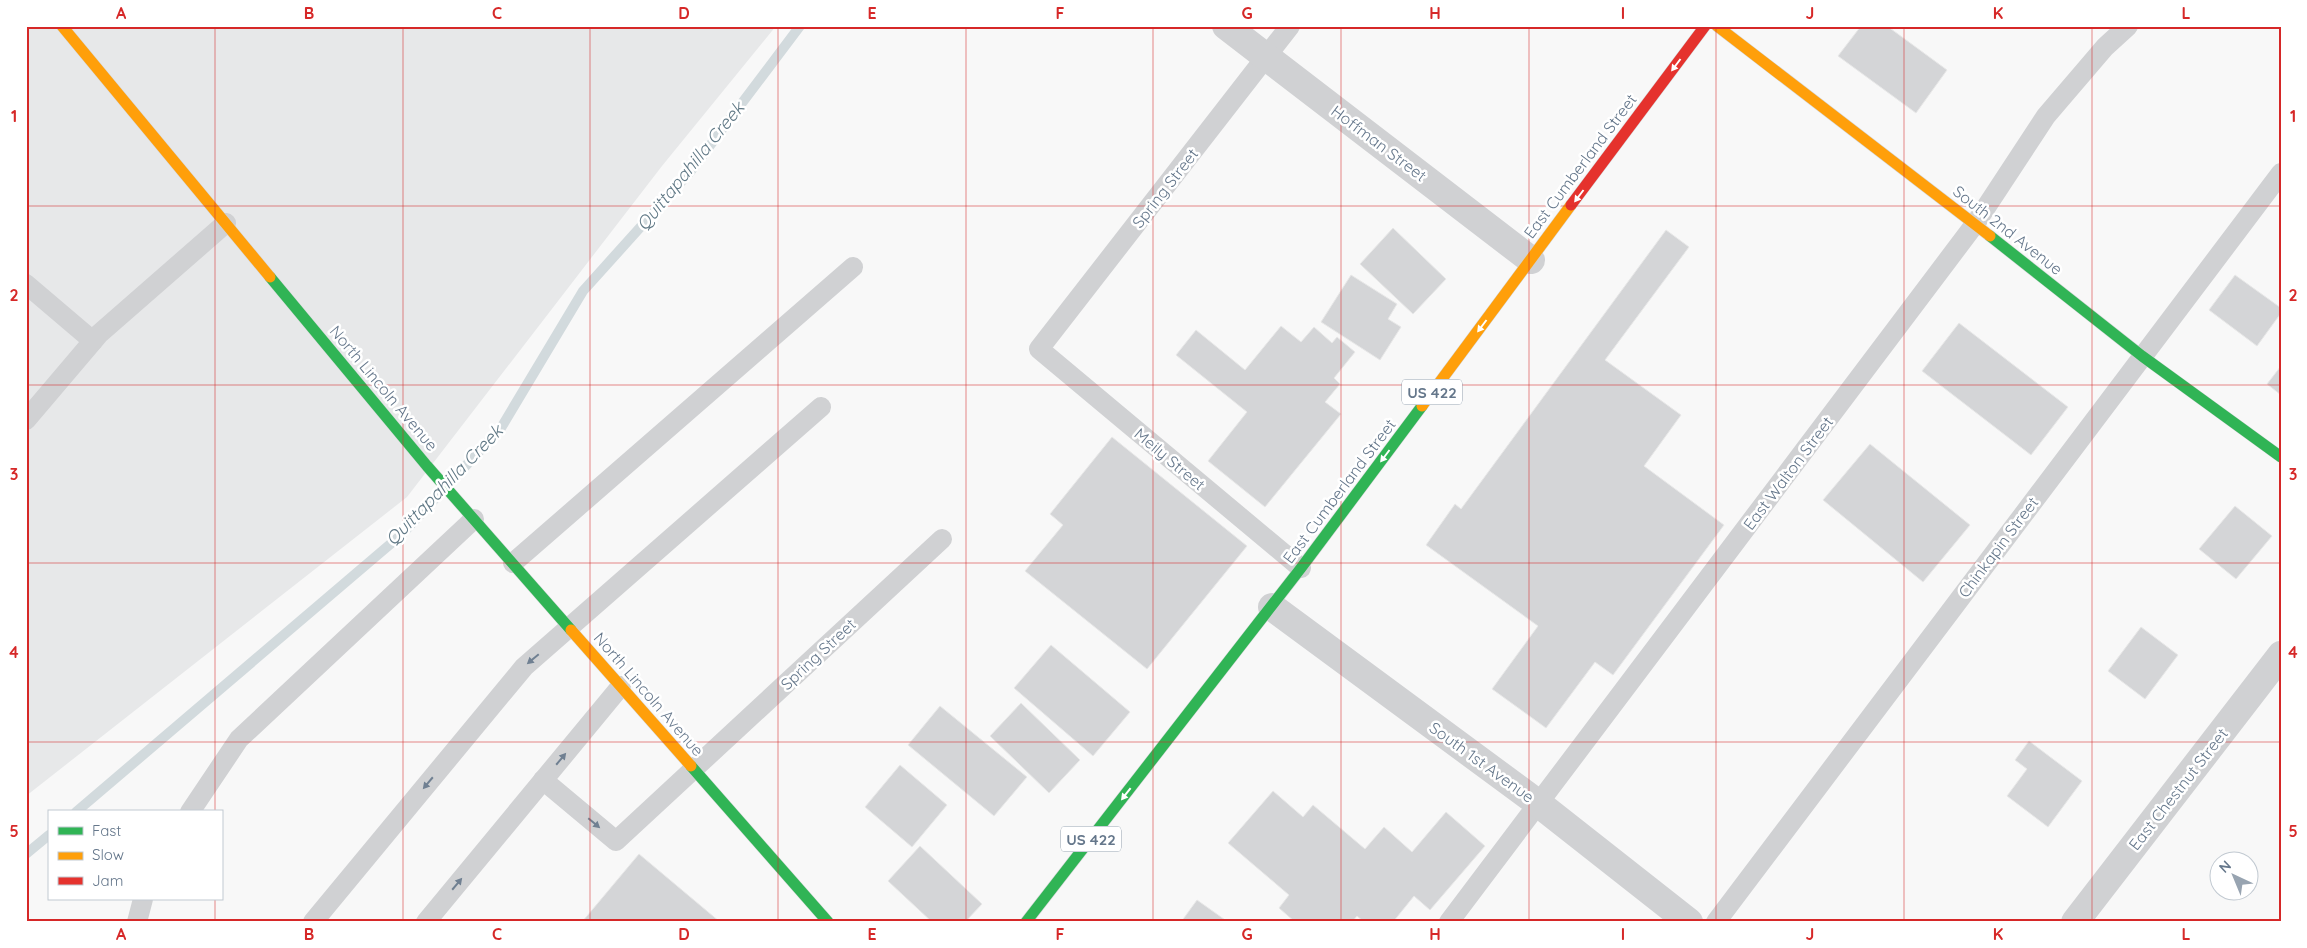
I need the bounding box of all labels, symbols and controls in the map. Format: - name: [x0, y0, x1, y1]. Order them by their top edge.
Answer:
- text: A: [116, 3, 127, 23]
- text: B: [304, 3, 314, 23]
- text: C: [492, 3, 502, 23]
- text: D: [678, 3, 690, 23]
- text: E: [867, 3, 877, 23]
- text: F: [1056, 3, 1065, 23]
- text: G: [1241, 3, 1253, 23]
- text: H: [1429, 3, 1441, 23]
- text: I: [1621, 3, 1625, 23]
- text: J: [1806, 3, 1814, 23]
- text: K: [1993, 3, 2003, 23]
- text: L: [2182, 3, 2191, 23]
- one-way arrow: [1671, 58, 1681, 72]
- street label: East Cumberland Street: [1519, 90, 1641, 242]
- water label: Quittapahilla Creek: [631, 96, 750, 235]
- street label: Hoffman Street: [1327, 101, 1431, 185]
- text: 1: [11, 106, 17, 126]
- text: 1: [2290, 106, 2296, 126]
- street label: Spring Street: [1128, 144, 1202, 232]
- street label: South 2nd Avenue: [1949, 181, 2067, 279]
- one-way arrow: [1574, 189, 1584, 203]
- text: 2: [9, 285, 19, 305]
- text: 2: [2288, 285, 2298, 305]
- one-way arrow: [1477, 319, 1487, 333]
- street label: North Lincoln Avenue: [326, 321, 442, 455]
- road number: US 422: [1402, 380, 1462, 404]
- street label: East Walton Street: [1739, 412, 1837, 534]
- street label: East Cumberland Street: [1278, 415, 1400, 567]
- water label: Quittapahilla Creek: [380, 419, 509, 550]
- street label: Meily Street: [1131, 424, 1209, 494]
- one-way arrow: [1380, 449, 1390, 463]
- text: 3: [10, 464, 18, 484]
- text: 3: [2289, 464, 2297, 484]
- street label: Chinkapin Street: [1954, 493, 2042, 601]
- street label: Spring Street: [776, 614, 860, 694]
- street label: North Lincoln Avenue: [590, 628, 708, 760]
- text: 4: [9, 642, 19, 662]
- text: 4: [2288, 642, 2298, 662]
- one-way arrow: [526, 654, 539, 665]
- street label: South 1st Avenue: [1426, 717, 1538, 807]
- street label: East Chestnut Street: [2124, 724, 2232, 854]
- one-way arrow: [555, 753, 566, 766]
- one-way arrow: [422, 776, 433, 789]
- one-way arrow: [1121, 787, 1131, 801]
- legend: [48, 810, 222, 900]
- one-way arrow: [587, 817, 600, 828]
- text: 5: [9, 821, 19, 841]
- text: Fast: [92, 821, 121, 840]
- text: 5: [2288, 821, 2298, 841]
- road number: US 422: [1061, 826, 1121, 852]
- text: Slow: [92, 845, 124, 864]
- north arrow: [2210, 850, 2260, 900]
- text: N: [2215, 857, 2235, 877]
- text: Jam: [92, 871, 123, 890]
- one-way arrow: [451, 878, 462, 890]
- text: A: [116, 924, 127, 944]
- text: B: [304, 924, 314, 944]
- text: C: [492, 924, 502, 944]
- text: D: [678, 924, 690, 944]
- text: E: [867, 924, 877, 944]
- text: F: [1056, 924, 1065, 944]
- text: G: [1241, 924, 1253, 944]
- text: H: [1429, 924, 1441, 944]
- text: I: [1621, 924, 1625, 944]
- text: J: [1806, 924, 1814, 944]
- text: K: [1993, 924, 2003, 944]
- text: L: [2182, 924, 2191, 944]

